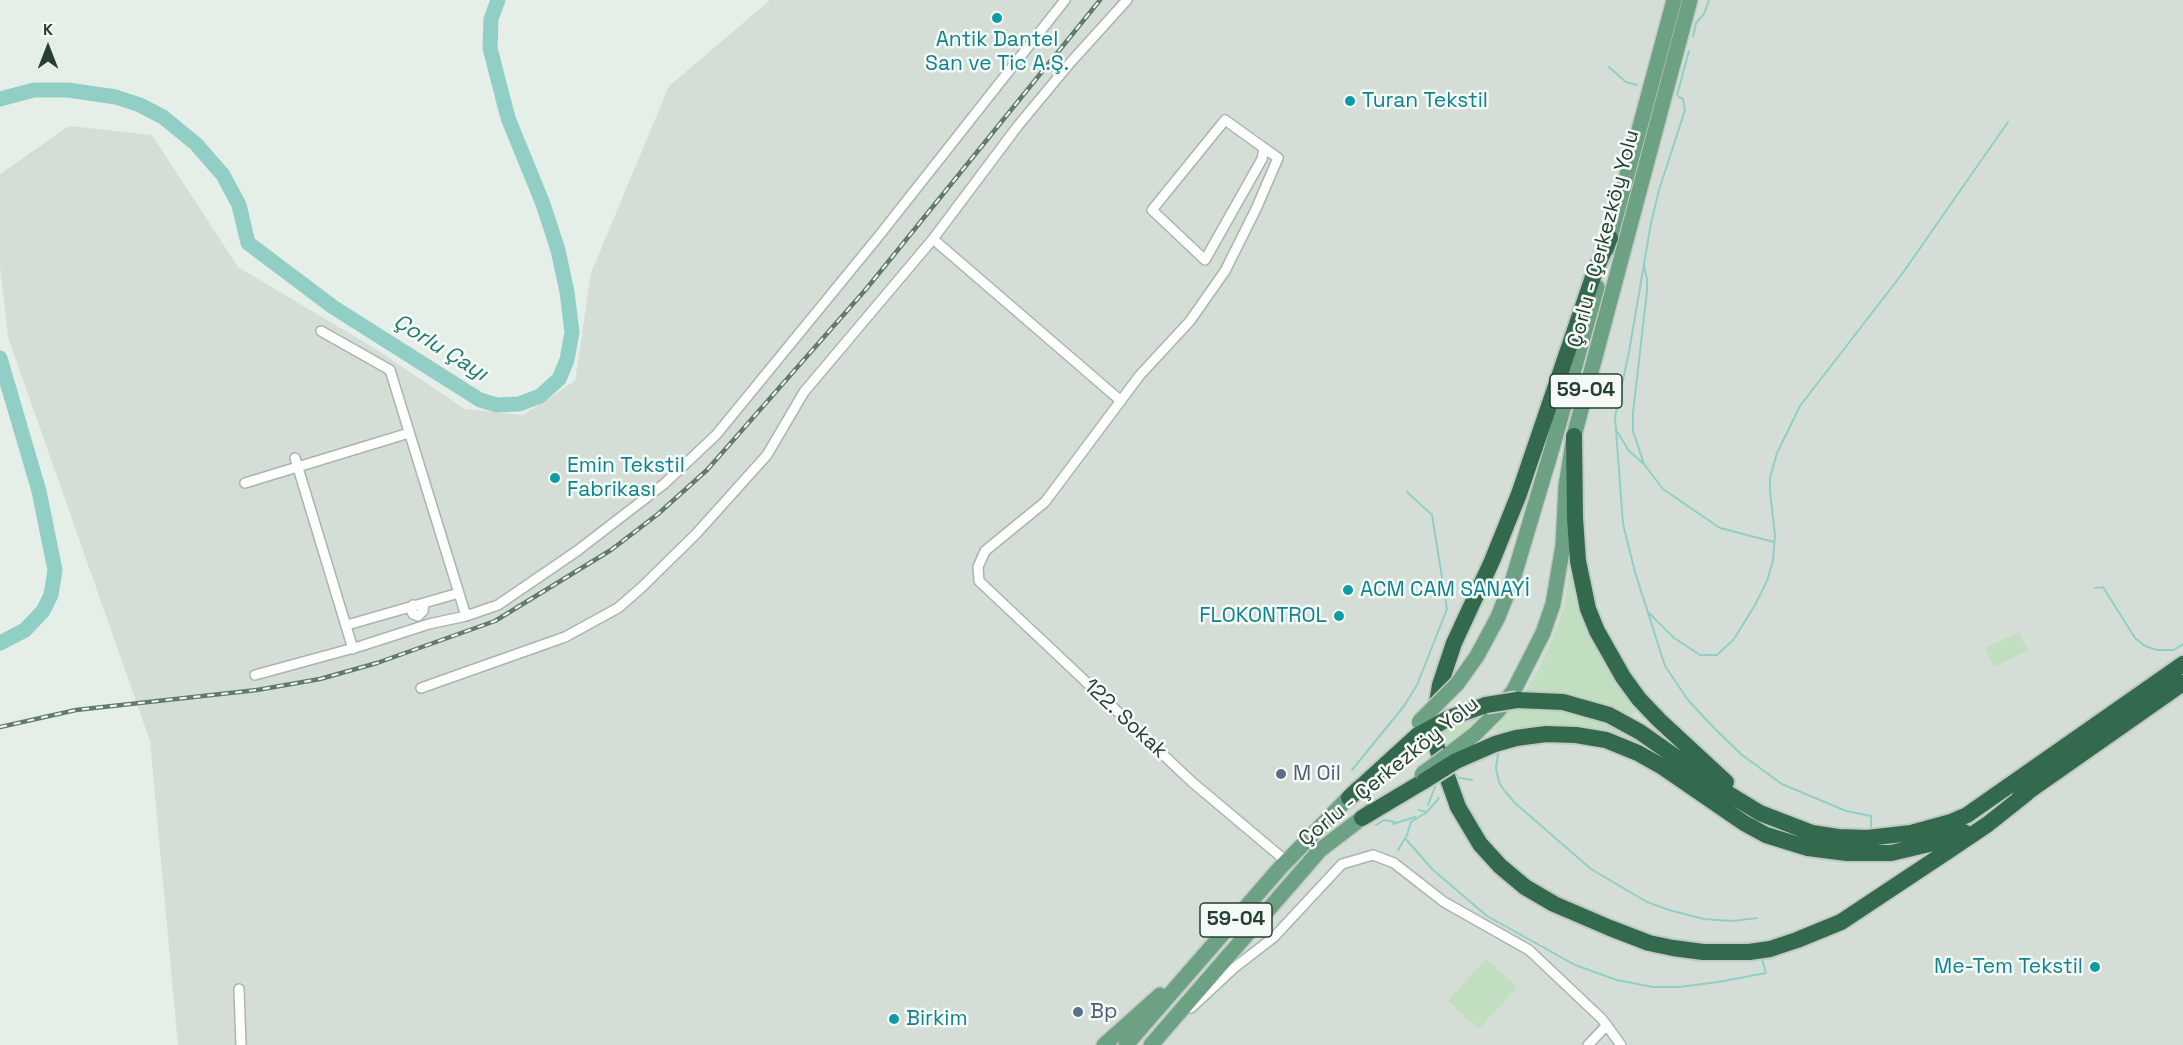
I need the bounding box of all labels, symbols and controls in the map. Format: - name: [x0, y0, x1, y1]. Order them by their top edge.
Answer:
- marker: Antik Dantel San ve Tic A.Ş.: [990, 11, 1004, 25]
- north arrow: [18, 18, 78, 78]
- text: K: [43, 19, 53, 40]
- place label: Antik Dantel San ve Tic A.Ş.: [925, 27, 1069, 77]
- place label: Turan Tekstil: [1362, 88, 1488, 114]
- marker: Turan Tekstil: [1343, 94, 1357, 108]
- street label: Çorlu - Çerkezköy Yolu: [1563, 127, 1645, 351]
- water label: Çorlu Çayı: [388, 309, 492, 387]
- road number: 59-04: [1550, 374, 1622, 408]
- place label: Emin Tekstil Fabrikası: [567, 453, 685, 503]
- marker: Emin Tekstil Fabrikası: [548, 471, 562, 485]
- place label: ACM CAM SANAYİ: [1360, 577, 1530, 603]
- marker: ACM CAM SANAYİ: [1341, 583, 1355, 597]
- place label: FLOKONTROL: [1199, 603, 1327, 629]
- marker: FLOKONTROL: [1332, 609, 1346, 623]
- street label: 122. Sokak: [1078, 674, 1172, 764]
- street label: Çorlu - Çerkezköy Yolu: [1294, 692, 1484, 852]
- place label: M Oil: [1293, 761, 1341, 787]
- marker: M Oil: [1274, 767, 1288, 781]
- road number: 59-04: [1200, 903, 1272, 937]
- place label: Me-Tem Tekstil: [1934, 954, 2083, 980]
- marker: Me-Tem Tekstil: [2088, 960, 2102, 974]
- place label: Bp: [1090, 999, 1117, 1025]
- marker: Bp: [1071, 1005, 1085, 1019]
- place label: Birkim: [906, 1006, 967, 1032]
- marker: Birkim: [887, 1012, 901, 1026]

